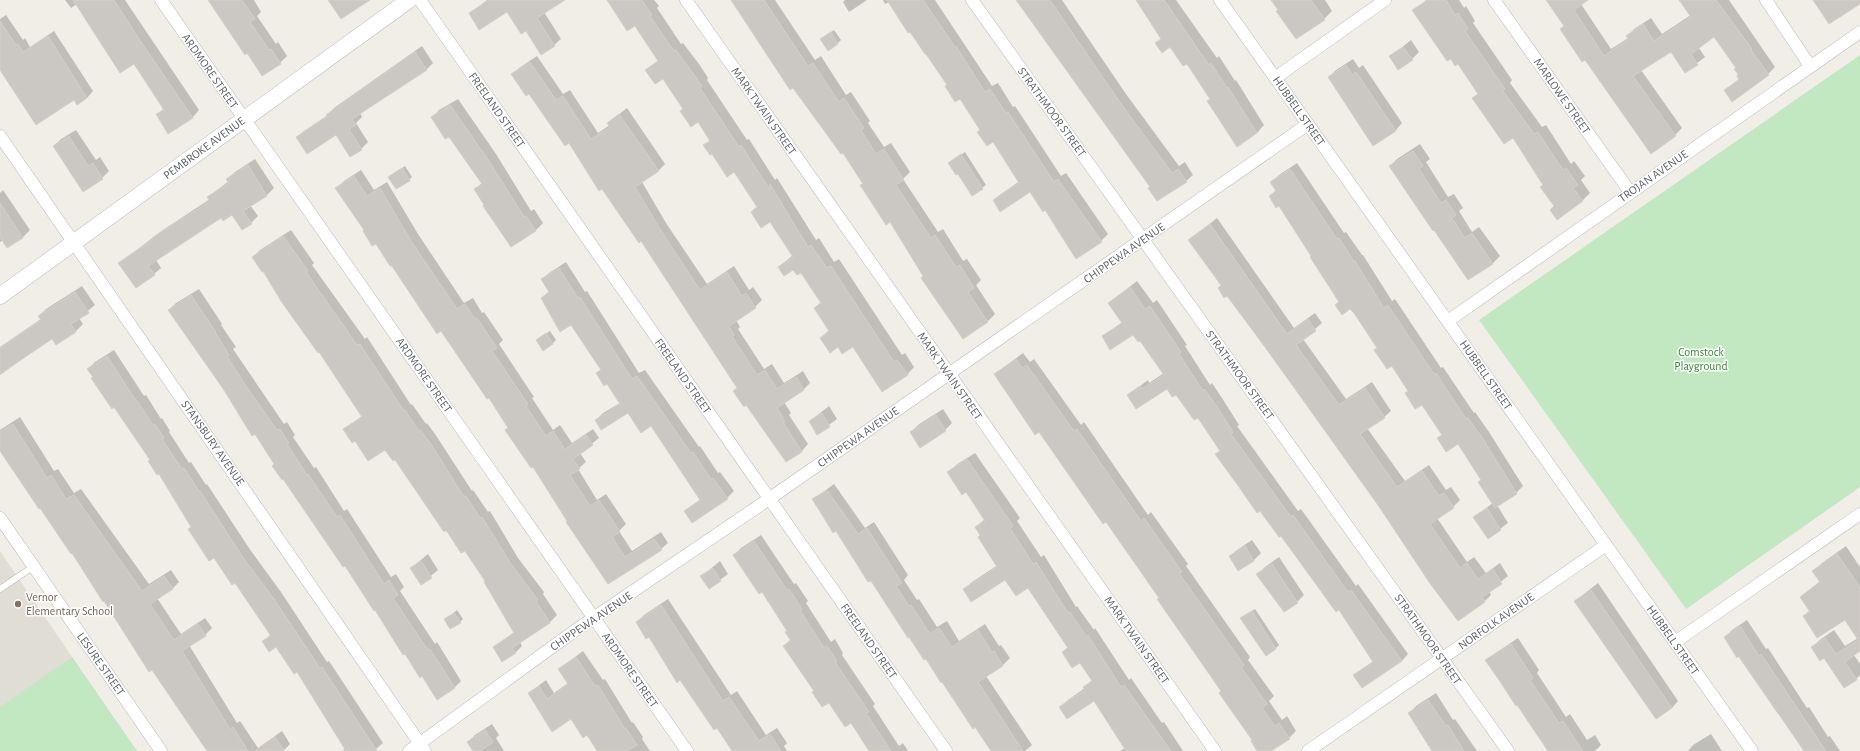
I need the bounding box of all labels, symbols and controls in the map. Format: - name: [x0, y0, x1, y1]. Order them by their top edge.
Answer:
- street label: ARDMORE STREET: [180, 31, 240, 111]
- street label: MARLOWE STREET: [1532, 56, 1593, 136]
- street label: MARK TWAIN STREET: [729, 65, 799, 157]
- street label: STRATHMOOR STREET: [1016, 65, 1088, 159]
- street label: FREELAND STREET: [467, 70, 527, 150]
- street label: HUBBELL STREET: [1271, 74, 1327, 148]
- street label: PEMBROKE AVENUE: [161, 114, 247, 181]
- street label: TROJAN AVENUE: [1616, 148, 1690, 204]
- street label: CHIPPEWA AVENUE: [1081, 220, 1167, 285]
- street label: STRATHMOOR STREET: [1204, 328, 1276, 422]
- street label: MARK TWAIN STREET: [915, 330, 985, 422]
- street label: ARDMORE STREET: [394, 335, 454, 415]
- street label: FREELAND STREET: [653, 336, 713, 416]
- street label: HUBBELL STREET: [1458, 338, 1514, 412]
- park label: Comstock Playground: [1674, 346, 1728, 373]
- street label: STANSBURY AVENUE: [179, 398, 247, 488]
- street label: CHIPPEWA AVENUE: [815, 404, 901, 469]
- street label: CHIPPEWA AVENUE: [548, 589, 634, 653]
- street label: NORFOLK AVENUE: [1456, 590, 1536, 652]
- place label: Vernor Elementary School: [26, 591, 113, 618]
- street label: STRATHMOOR STREET: [1392, 592, 1464, 686]
- street label: MARK TWAIN STREET: [1102, 594, 1172, 686]
- marker: Vernor Elementary School: [13, 599, 23, 609]
- street label: FREELAND STREET: [839, 601, 899, 681]
- street label: HUBBELL STREET: [1645, 603, 1701, 677]
- street label: LESURE STREET: [75, 630, 127, 698]
- street label: ARDMORE STREET: [600, 630, 660, 710]

